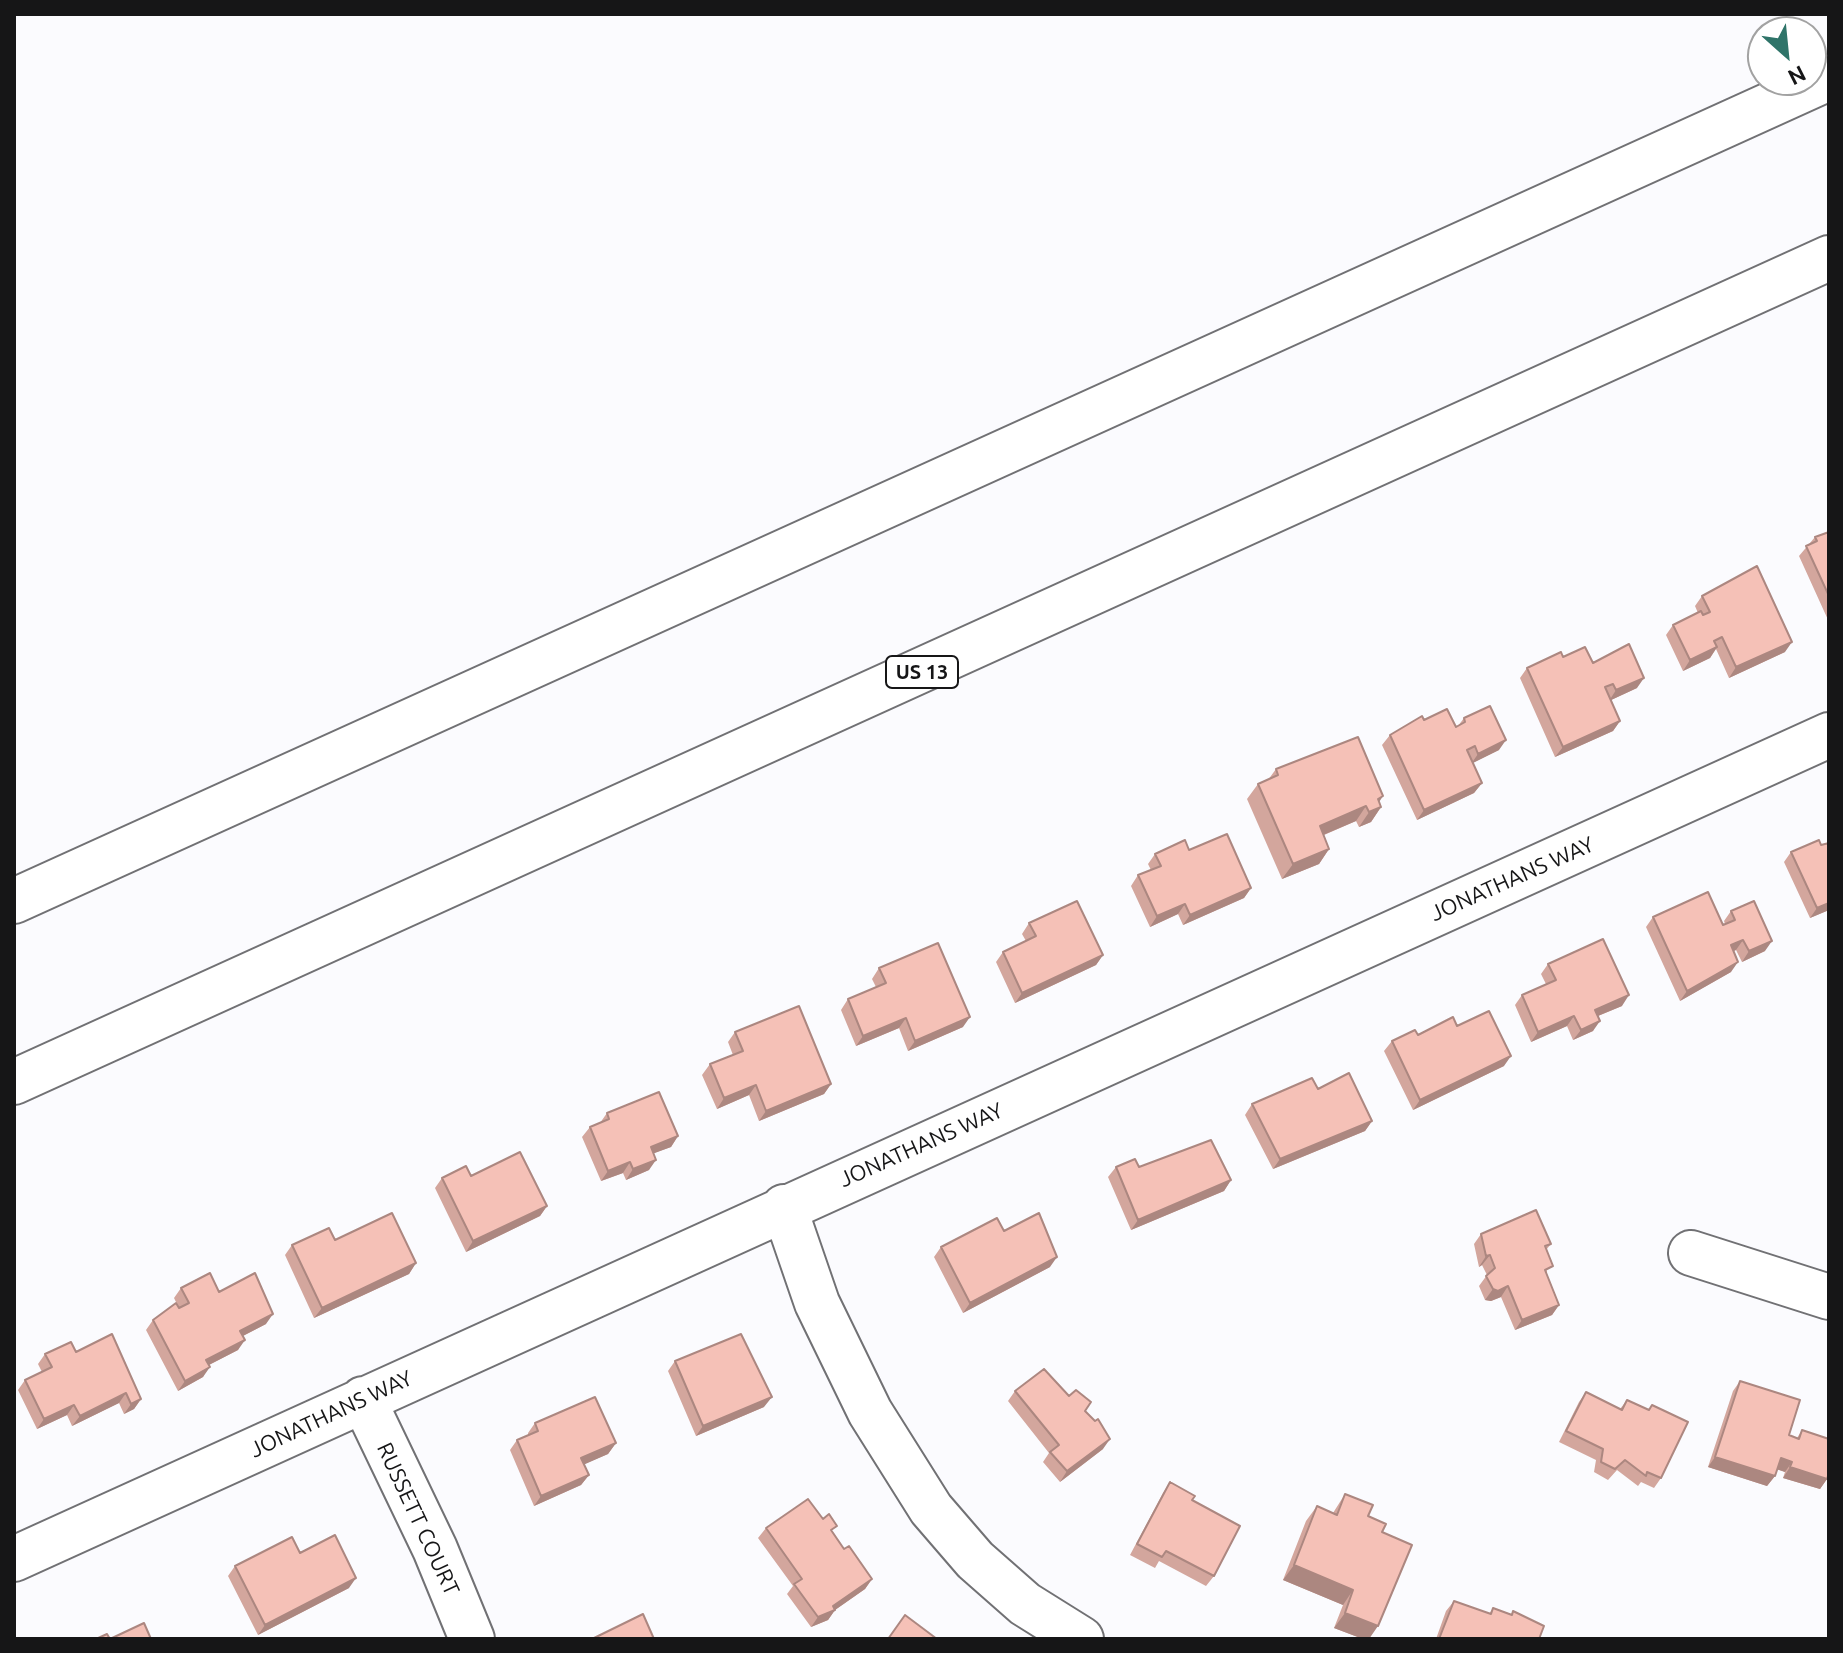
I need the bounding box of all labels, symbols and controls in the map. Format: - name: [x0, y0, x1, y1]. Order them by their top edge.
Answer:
- north arrow: [1747, 16, 1827, 96]
- text: N: [1784, 61, 1810, 91]
- road number: US 13: [886, 656, 958, 688]
- street label: JONATHANS WAY: [1426, 831, 1598, 927]
- street label: JONATHANS WAY: [835, 1097, 1007, 1193]
- street label: JONATHANS WAY: [245, 1365, 417, 1463]
- street label: RUSSETT COURT: [371, 1438, 465, 1600]

